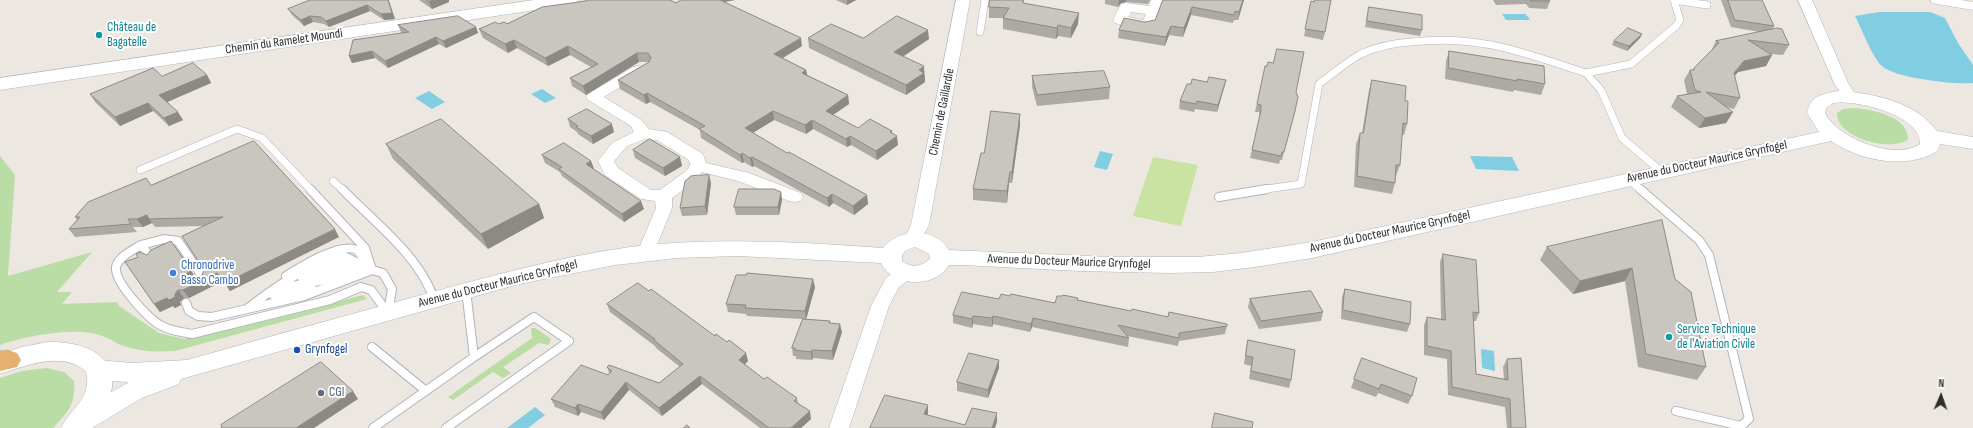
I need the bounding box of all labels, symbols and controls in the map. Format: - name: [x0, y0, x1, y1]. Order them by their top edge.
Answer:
- place label: Château de Bagatelle: [107, 20, 156, 51]
- street label: Chemin du Ramelet Moundi: [224, 26, 344, 58]
- marker: Château de Bagatelle: [94, 30, 104, 40]
- street label: Chemin de Gaillardie: [926, 67, 958, 157]
- street label: Avenue du Docteur Maurice Grynfogel: [1626, 137, 1788, 187]
- street label: Avenue du Docteur Maurice Grynfogel: [1309, 207, 1471, 257]
- street label: Avenue du Docteur Maurice Grynfogel: [987, 251, 1151, 273]
- street label: Avenue du Docteur Maurice Grynfogel: [417, 257, 579, 311]
- place label: Chronodrive Basso Cambo: [181, 258, 239, 289]
- marker: Chronodrive Basso Cambo: [168, 268, 178, 278]
- place label: Service Technique de l'Aviation Civile: [1677, 322, 1756, 353]
- marker: Service Technique de l'Aviation Civile: [1664, 332, 1674, 342]
- place label: Grynfogel: [305, 342, 348, 358]
- marker: Grynfogel: [292, 345, 302, 355]
- north arrow: [1921, 376, 1961, 416]
- text: N: [1938, 377, 1945, 390]
- place label: CGI: [329, 385, 344, 401]
- marker: CGI: [316, 388, 326, 398]

